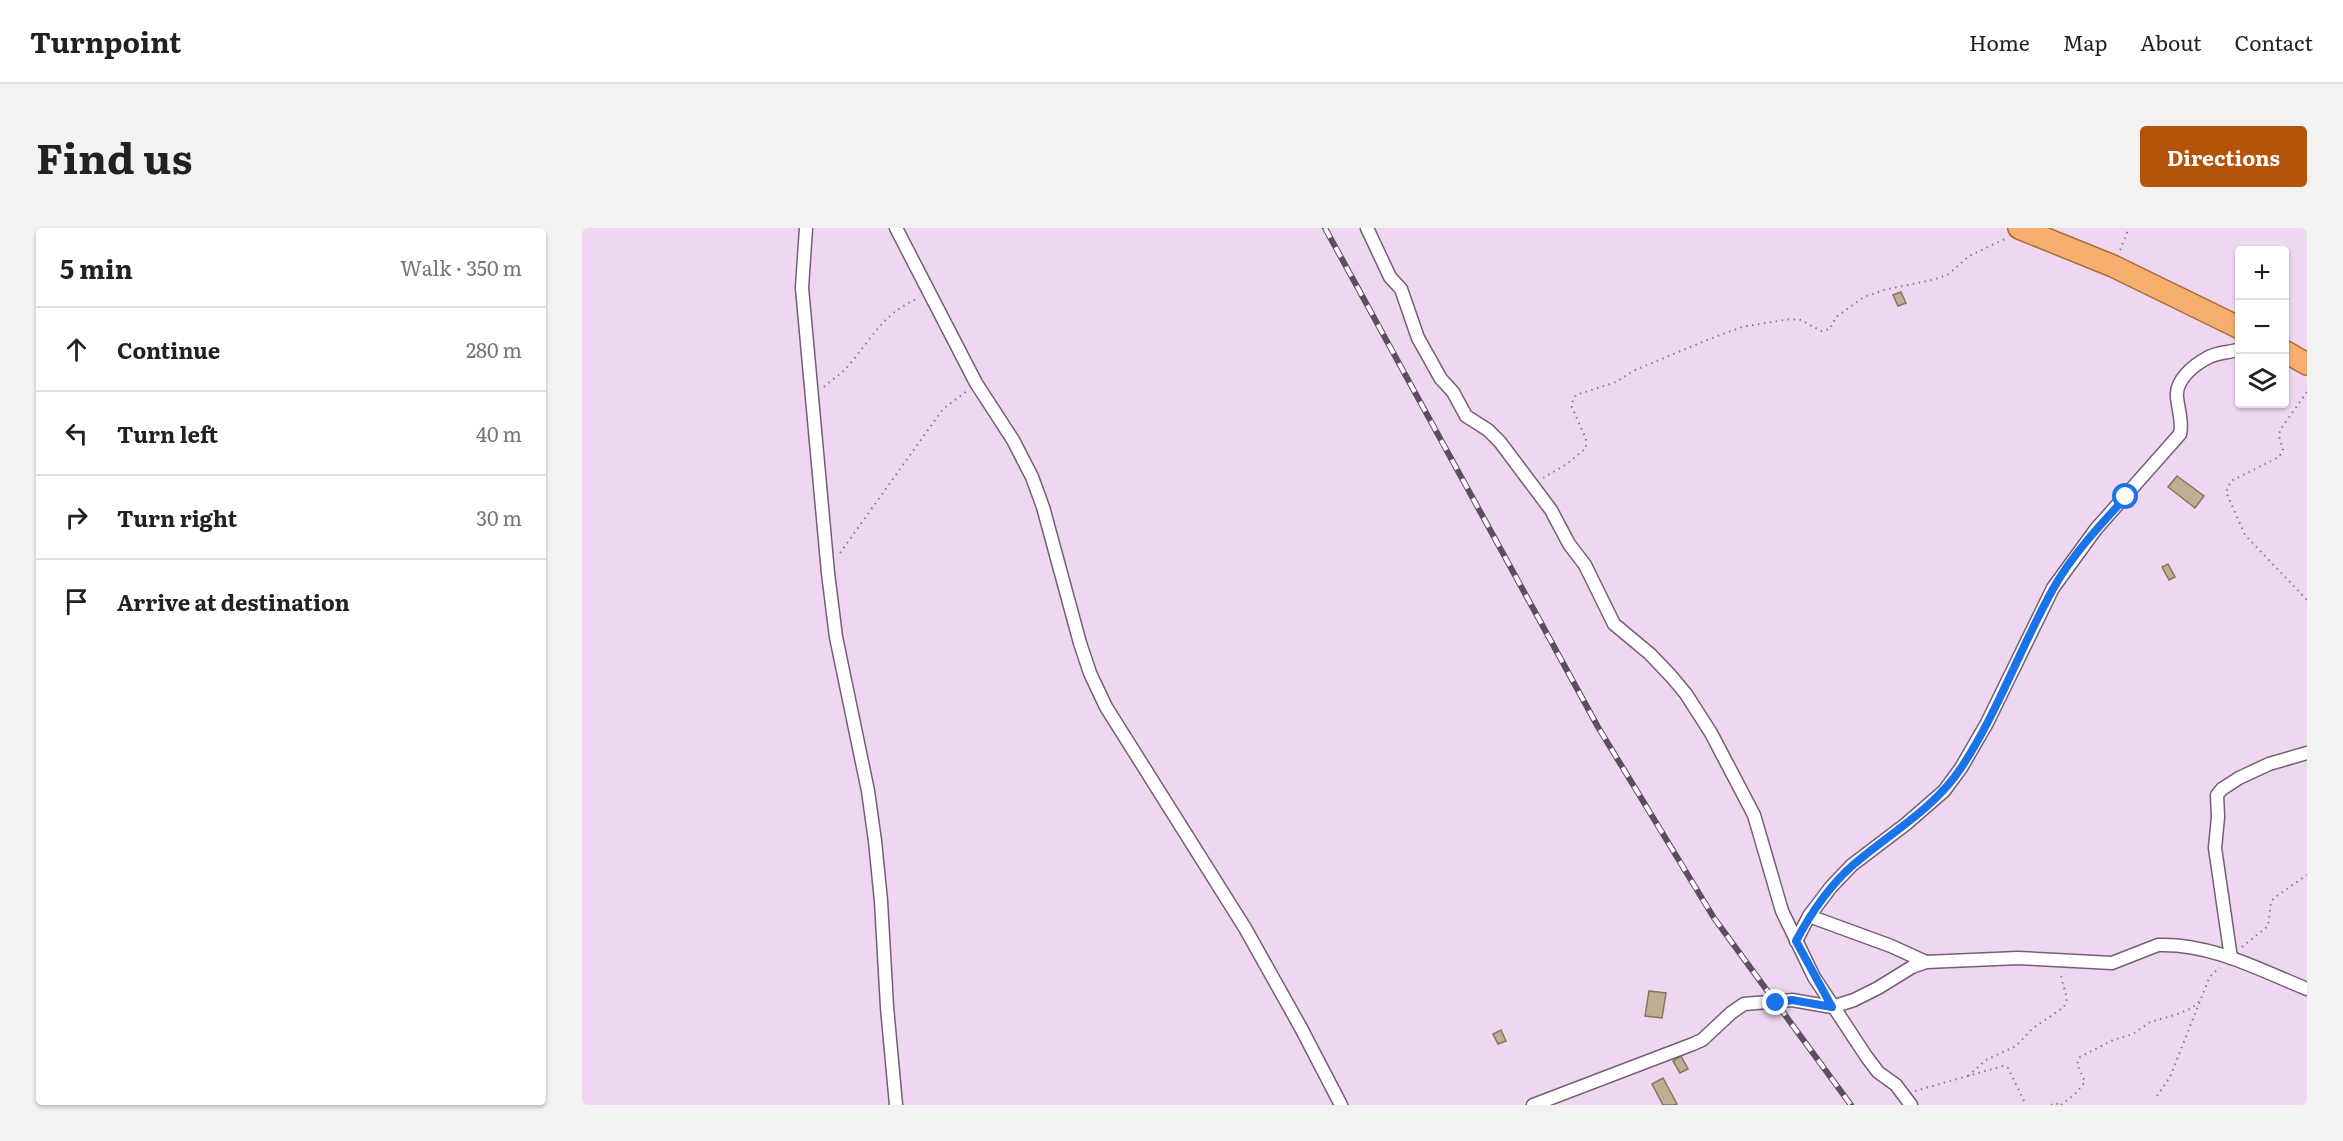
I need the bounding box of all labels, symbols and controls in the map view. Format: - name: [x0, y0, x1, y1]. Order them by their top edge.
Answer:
- text: Turnpoint: [30, 20, 181, 62]
- text: Home: [1969, 26, 2030, 57]
- text: Map: [2063, 26, 2107, 57]
- text: About: [2140, 26, 2202, 57]
- text: Contact: [2235, 26, 2313, 57]
- text: Find us: [36, 125, 193, 187]
- button: Directions: [2140, 126, 2307, 187]
- map controls: [2235, 246, 2289, 408]
- button: +: [2235, 246, 2289, 300]
- text: 5 min: [60, 248, 133, 287]
- text: Walk · 350 m: [400, 252, 522, 282]
- button: −: [2235, 300, 2289, 354]
- icon: ahead: [60, 333, 93, 366]
- text: Continue: [117, 333, 220, 366]
- text: 280 m: [466, 334, 522, 364]
- button: layers: [2235, 354, 2289, 408]
- icon: left: [60, 417, 93, 450]
- text: Turn left: [117, 417, 218, 450]
- text: 40 m: [476, 418, 522, 448]
- route start: [2112, 483, 2138, 509]
- icon: right: [60, 501, 93, 534]
- text: Turn right: [117, 501, 237, 534]
- text: 30 m: [476, 502, 522, 532]
- icon: arrive: [60, 585, 93, 618]
- text: Arrive at destination: [117, 585, 350, 618]
- route end: [1762, 989, 1788, 1015]

